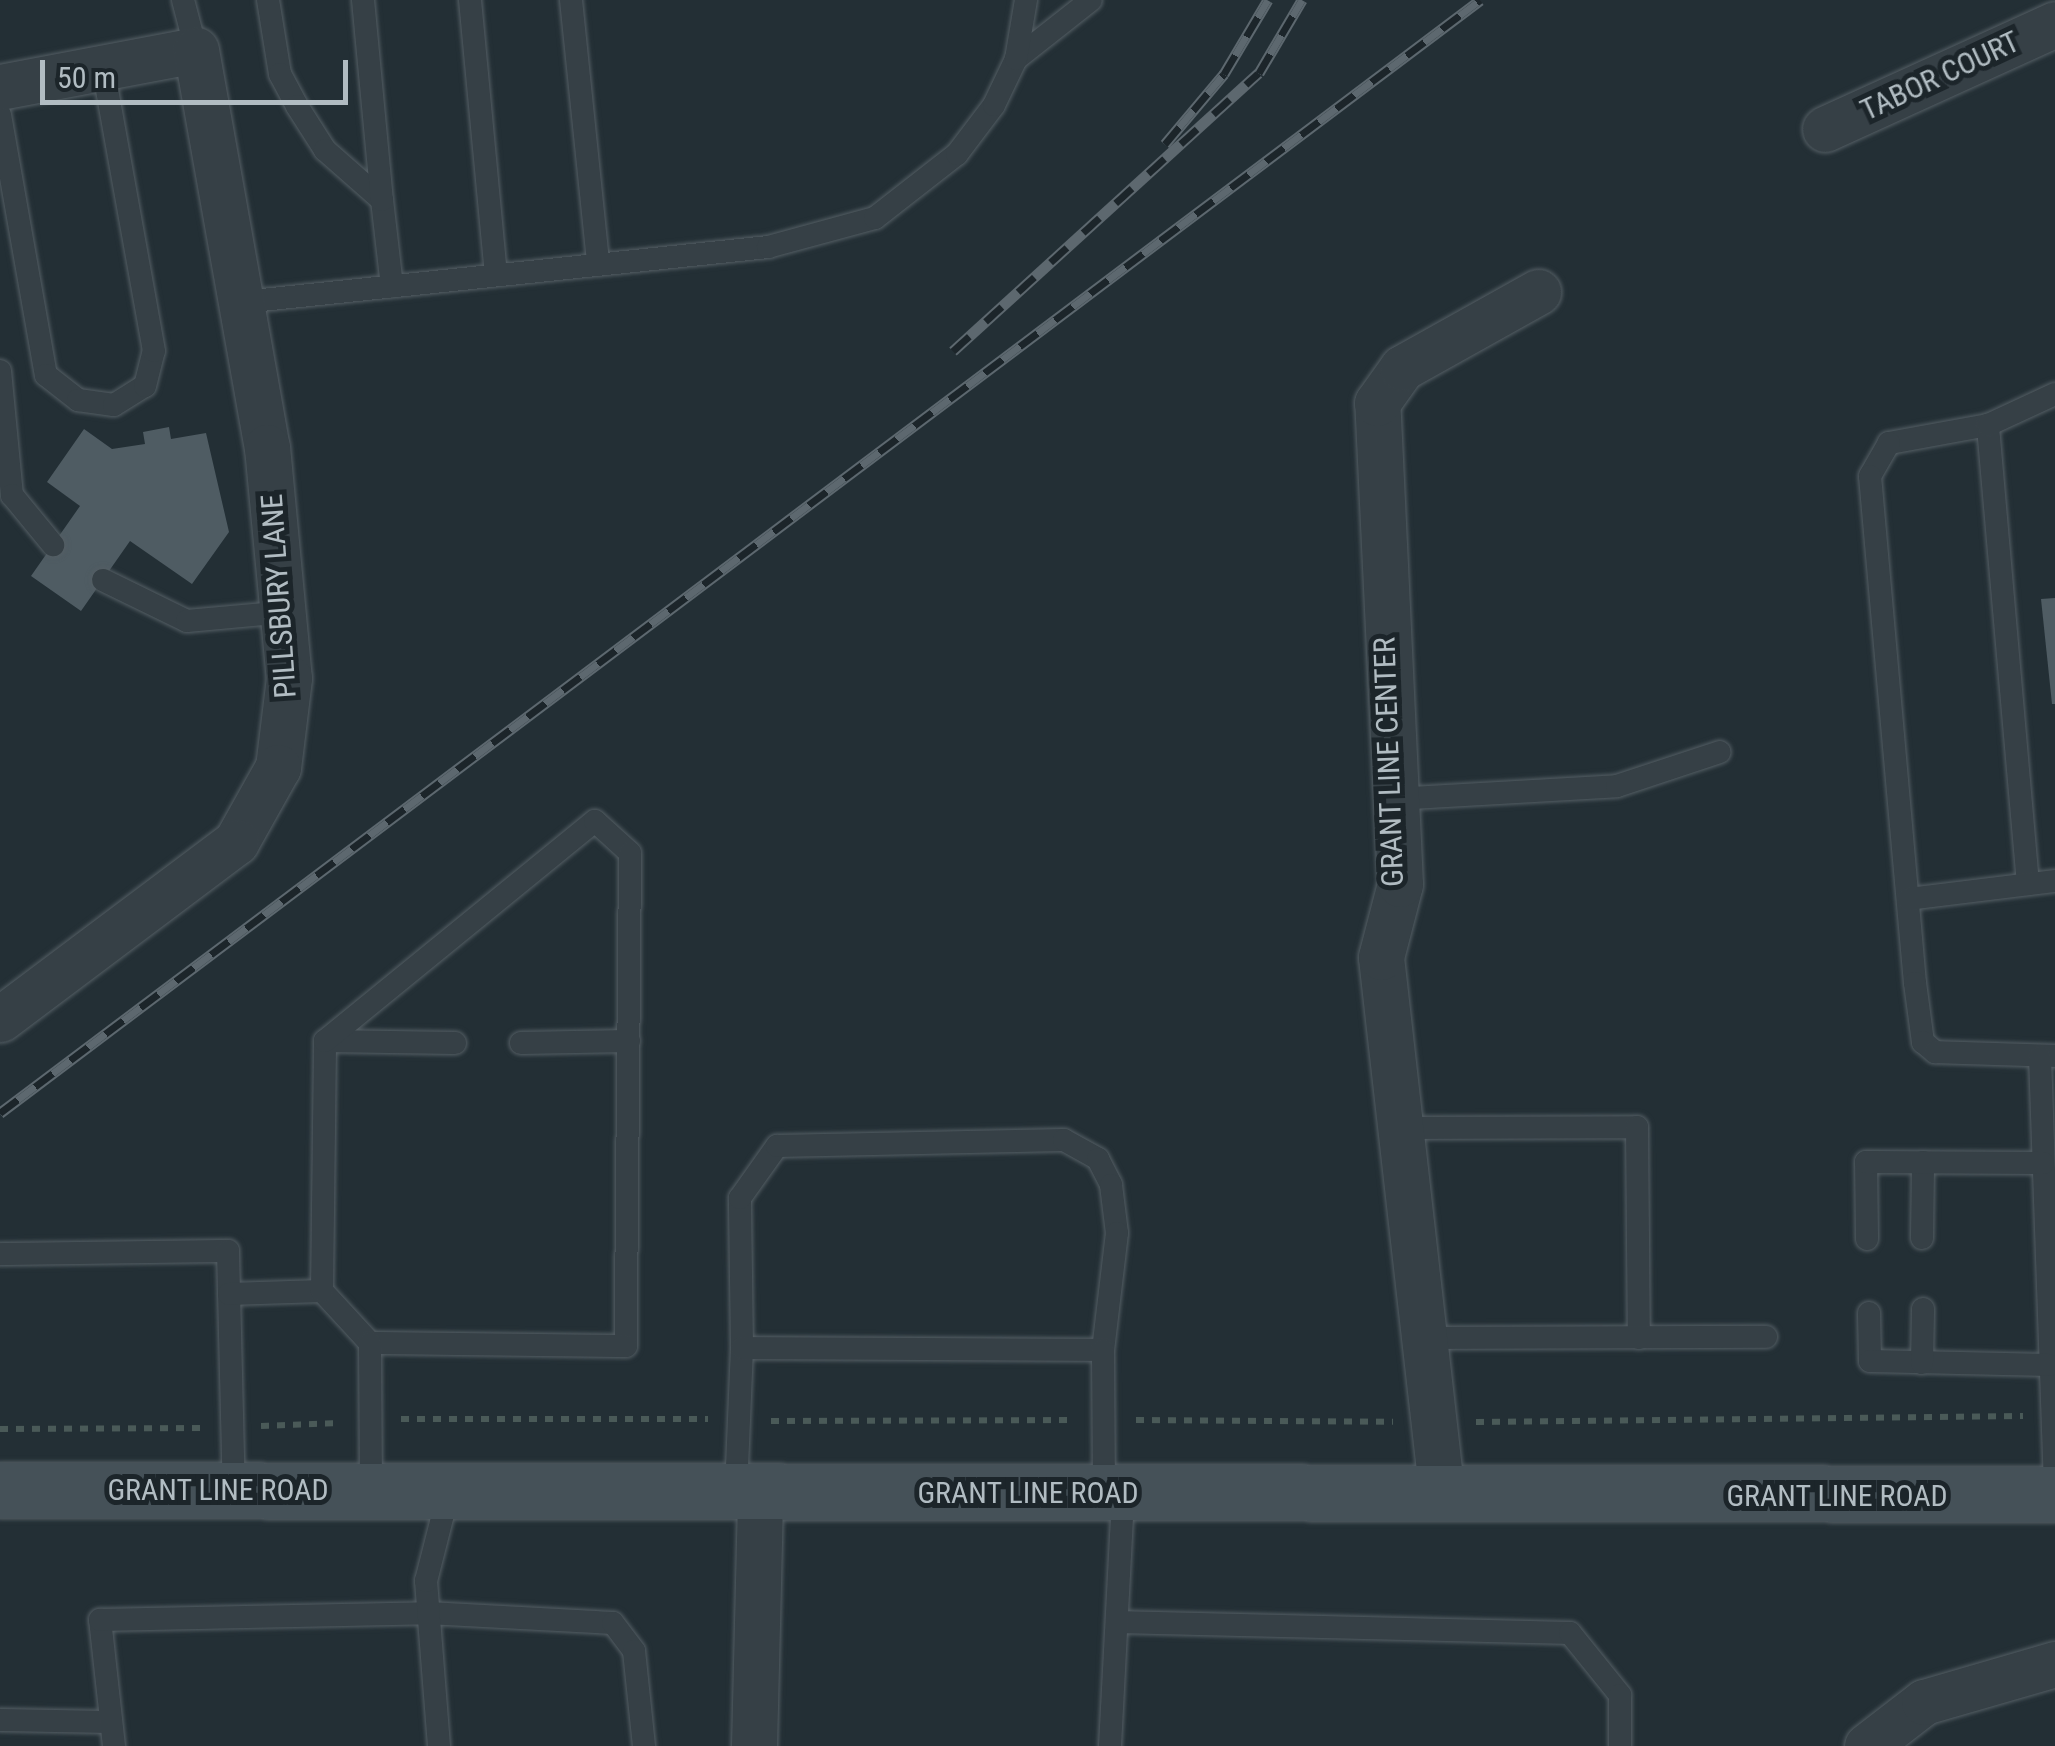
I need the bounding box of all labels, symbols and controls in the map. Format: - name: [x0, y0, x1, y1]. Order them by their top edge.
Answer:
- street label: TABOR COURT: [1855, 24, 2025, 128]
- scale bar: [45, 40, 352, 102]
- text: 50 m: [57, 60, 116, 95]
- street label: PILLSBURY LANE: [254, 493, 304, 699]
- street label: GRANT LINE CENTER: [1367, 636, 1411, 888]
- street label: GRANT LINE ROAD: [107, 1472, 329, 1508]
- street label: GRANT LINE ROAD: [917, 1475, 1139, 1511]
- street label: GRANT LINE ROAD: [1726, 1478, 1948, 1514]

